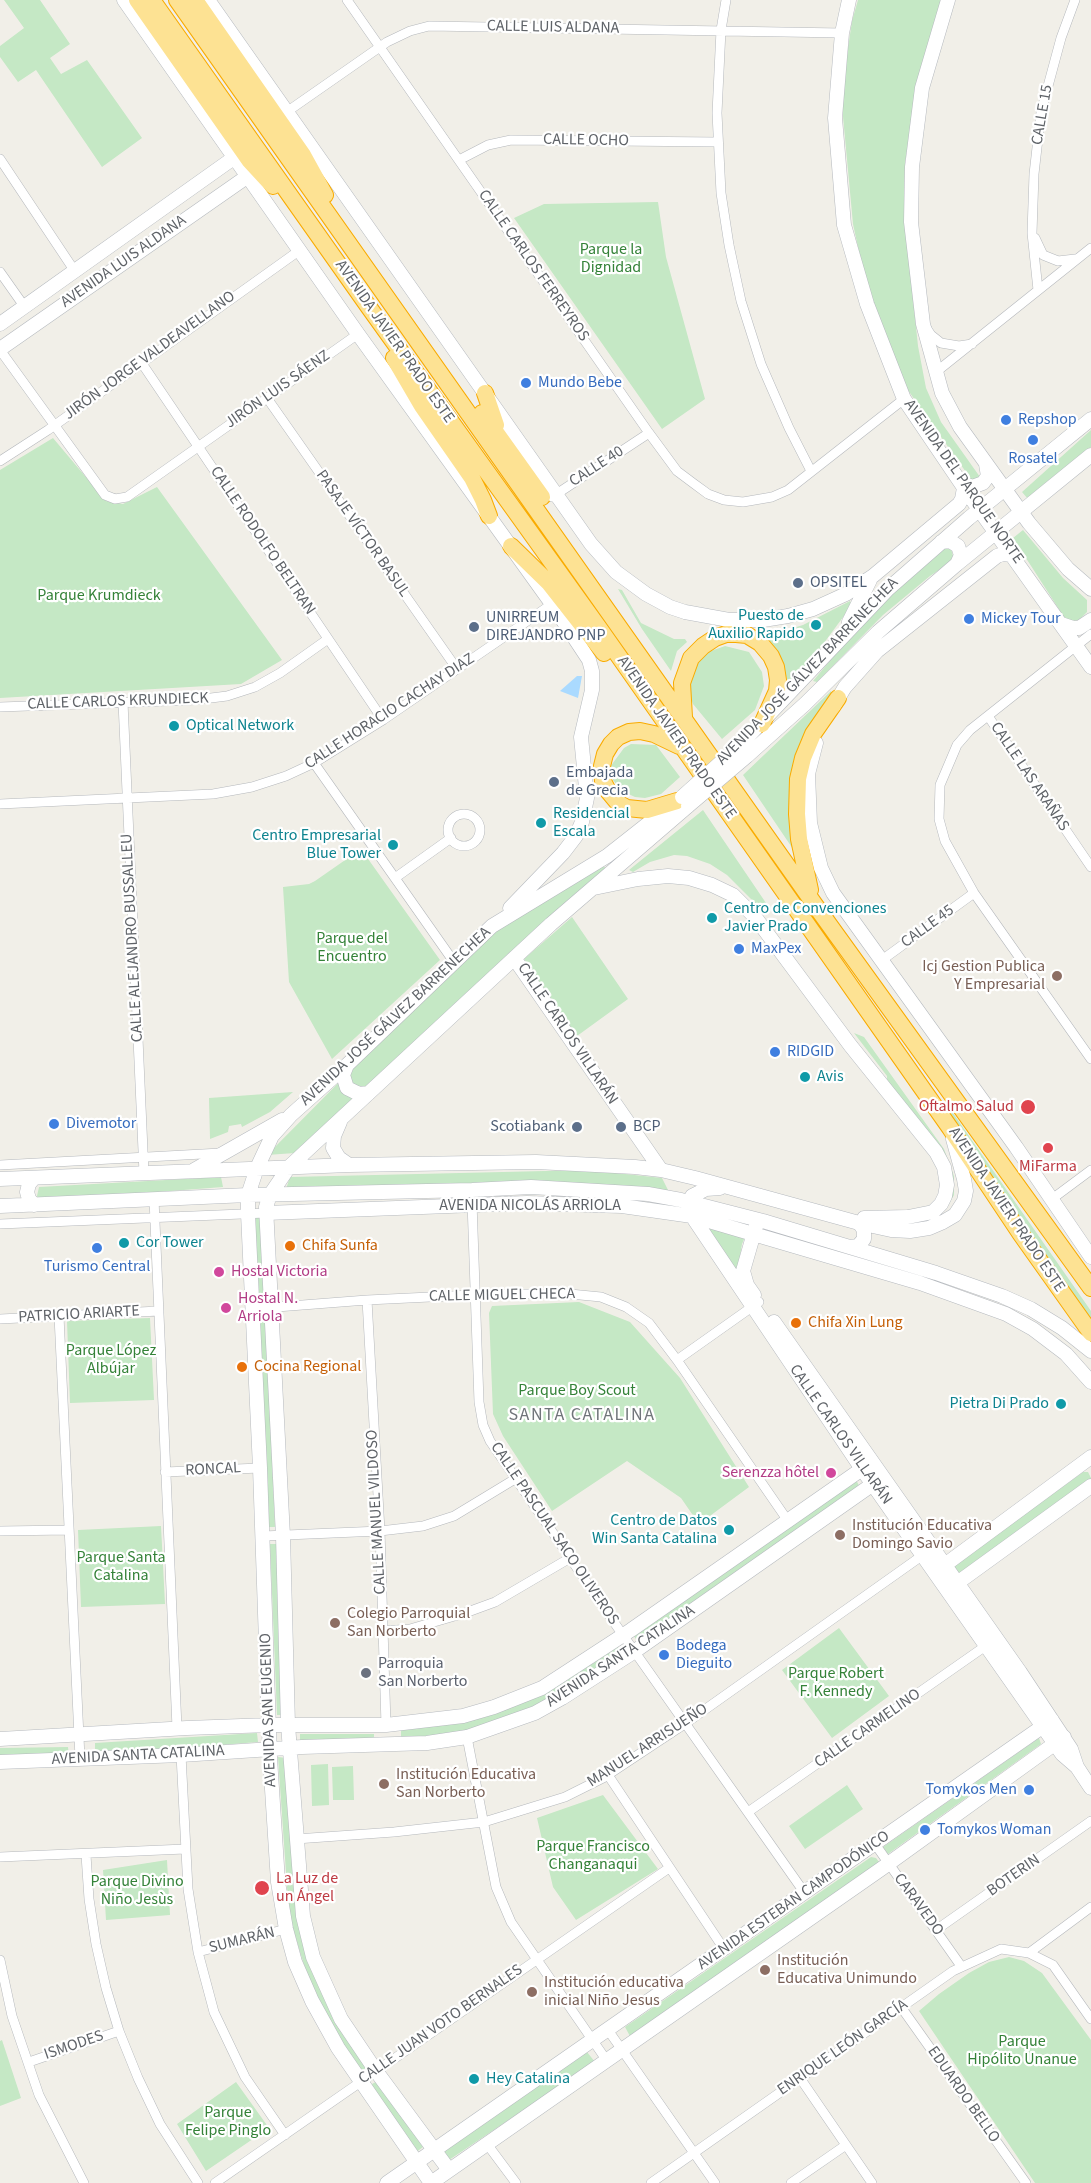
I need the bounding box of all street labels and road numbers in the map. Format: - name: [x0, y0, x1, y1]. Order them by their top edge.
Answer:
- street label: CALLE LUIS ALDANA: [487, 17, 619, 39]
- street label: CALLE 15: [1028, 83, 1058, 147]
- street label: CALLE OCHO: [543, 131, 629, 151]
- street label: CALLE CARLOS FERREYROS: [473, 187, 593, 345]
- street label: AVENIDA LUIS ALDANA: [58, 211, 190, 313]
- street label: AVENIDA JAVIER PRADO ESTE: [330, 257, 458, 427]
- street label: JIRÓN JORGE VALDEAVELLANO: [61, 287, 239, 425]
- street label: JIRÓN LUIS SÁENZ: [222, 347, 334, 433]
- street label: AVENIDA DEL PARQUE NORTE: [899, 396, 1027, 568]
- street label: CALLE 40: [566, 442, 628, 492]
- street label: CALLE RODOLFO BELTRAN: [205, 463, 319, 619]
- street label: PASAJE VÍCTOR BASUL: [311, 467, 413, 601]
- street label: AVENIDA JOSÉ GÁLVEZ BARRENECHEA: [713, 574, 903, 770]
- street label: CALLE HORACIO CACHAY DIAZ: [302, 650, 478, 774]
- street label: AVENIDA JAVIER PRADO ESTE: [612, 653, 740, 823]
- street label: CALLE CARLOS KRUNDIECK: [27, 689, 209, 715]
- street label: CALLE LAS ARAÑAS: [985, 719, 1073, 835]
- street label: CALLE ALEJANDRO BUSSALLEU: [118, 833, 148, 1043]
- street label: CALLE 45: [898, 901, 958, 953]
- street label: AVENIDA JOSÉ GÁLVEZ BARRENECHEA: [297, 924, 495, 1110]
- street label: CALLE CARLOS VILLARÁN: [512, 960, 622, 1108]
- street label: AVENIDA JAVIER PRADO ESTE: [944, 1124, 1068, 1296]
- street label: AVENIDA NICOLÁS ARRIOLA: [439, 1196, 621, 1216]
- street label: CALLE MIGUEL CHECA: [429, 1285, 575, 1307]
- street label: PATRICIO ARIARTE: [18, 1302, 140, 1328]
- street label: CALLE CARLOS VILLARÁN: [784, 1361, 896, 1509]
- street label: CALLE MANUEL VILDOSO: [363, 1429, 391, 1595]
- street label: CALLE PASCUAL SACO OLIVEROS: [486, 1439, 622, 1629]
- street label: RONCAL: [185, 1459, 241, 1481]
- street label: AVENIDA SANTA CATALINA: [543, 1602, 699, 1712]
- street label: AVENIDA SAN EUGENIO: [257, 1633, 281, 1787]
- street label: CALLE CARMELINO: [811, 1685, 925, 1773]
- street label: MANUEL ARRISUEÑO: [584, 1700, 712, 1792]
- street label: AVENIDA SANTA CATALINA: [51, 1742, 225, 1770]
- street label: AVENIDA ESTEBAN CAMPODÓNICO: [694, 1827, 894, 1975]
- street label: BOTERIN: [984, 1851, 1044, 1901]
- street label: CARAVEDO: [889, 1870, 947, 1940]
- street label: SUMARÁN: [207, 1924, 277, 1958]
- street label: CALLE JUAN VOTO BERNALES: [355, 1961, 527, 2089]
- street label: ENRIQUE LEÓN GARCÍA: [774, 1996, 912, 2100]
- street label: ISMODES: [42, 2027, 106, 2065]
- street label: EDUARDO BELLO: [923, 2043, 1003, 2147]

